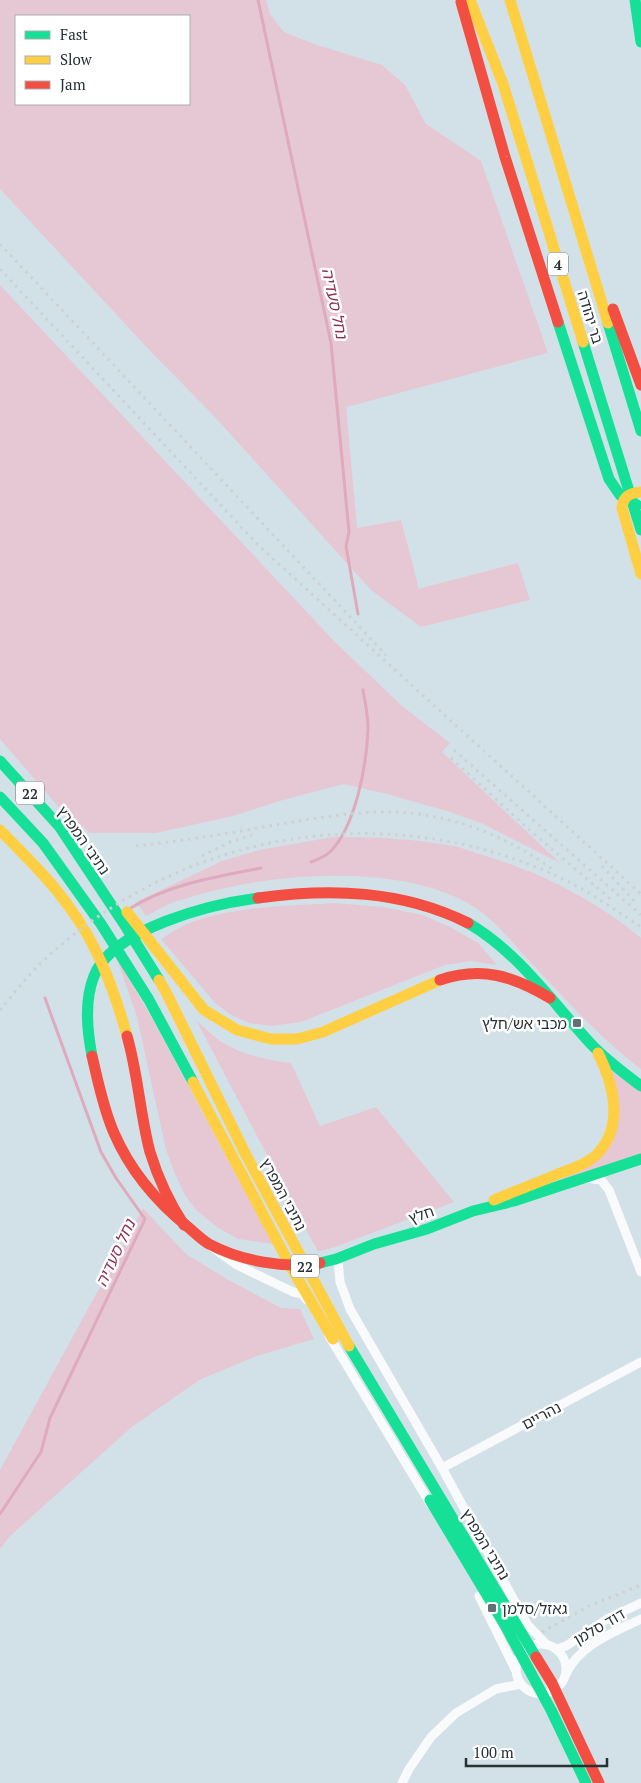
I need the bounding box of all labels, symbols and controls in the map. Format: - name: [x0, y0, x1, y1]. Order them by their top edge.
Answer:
- legend: [15, 15, 190, 105]
- text: Fast: [60, 24, 88, 44]
- text: Slow: [60, 49, 93, 69]
- text: Jam: [60, 74, 86, 94]
- road number: 4: [548, 252, 568, 276]
- water label: נחל סעדיה: [317, 266, 353, 341]
- street label: בר יהודה: [573, 288, 609, 347]
- road number: 22: [16, 781, 44, 804]
- street label: נתיבי המפרץ: [53, 802, 115, 878]
- place label: מכבי אש/חלץ: [482, 1013, 567, 1033]
- marker: מכבי אש/חלץ: [571, 1017, 583, 1029]
- street label: נתיבי המפרץ: [256, 1154, 312, 1234]
- street label: חלץ: [406, 1200, 436, 1228]
- water label: נחל סעדיה: [90, 1215, 141, 1290]
- road number: 22: [291, 1254, 319, 1278]
- street label: נהריים: [518, 1396, 564, 1434]
- street label: נתיבי המפרץ: [457, 1505, 515, 1583]
- place label: גאזל/סלמן: [502, 1598, 568, 1618]
- marker: גאזל/סלמן: [486, 1602, 498, 1614]
- street label: דוד סלמן: [569, 1603, 629, 1649]
- scale bar: [466, 1736, 607, 1768]
- text: 100 m: [473, 1742, 514, 1762]

